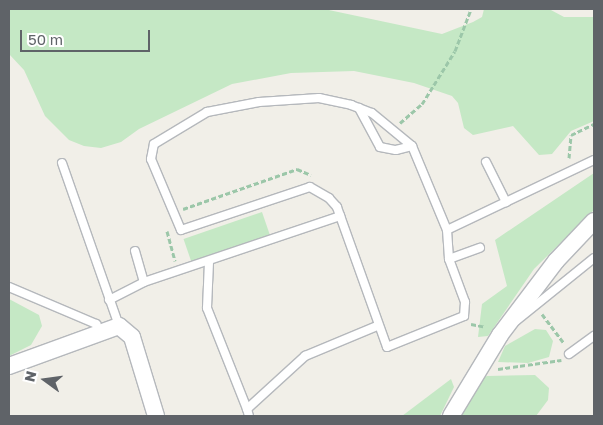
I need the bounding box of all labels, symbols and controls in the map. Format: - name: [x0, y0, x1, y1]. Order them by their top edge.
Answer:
- scale bar: [22, 20, 152, 52]
- text: 50 m: [28, 30, 63, 48]
- north arrow: [20, 355, 70, 405]
- text: N: [20, 369, 39, 383]

